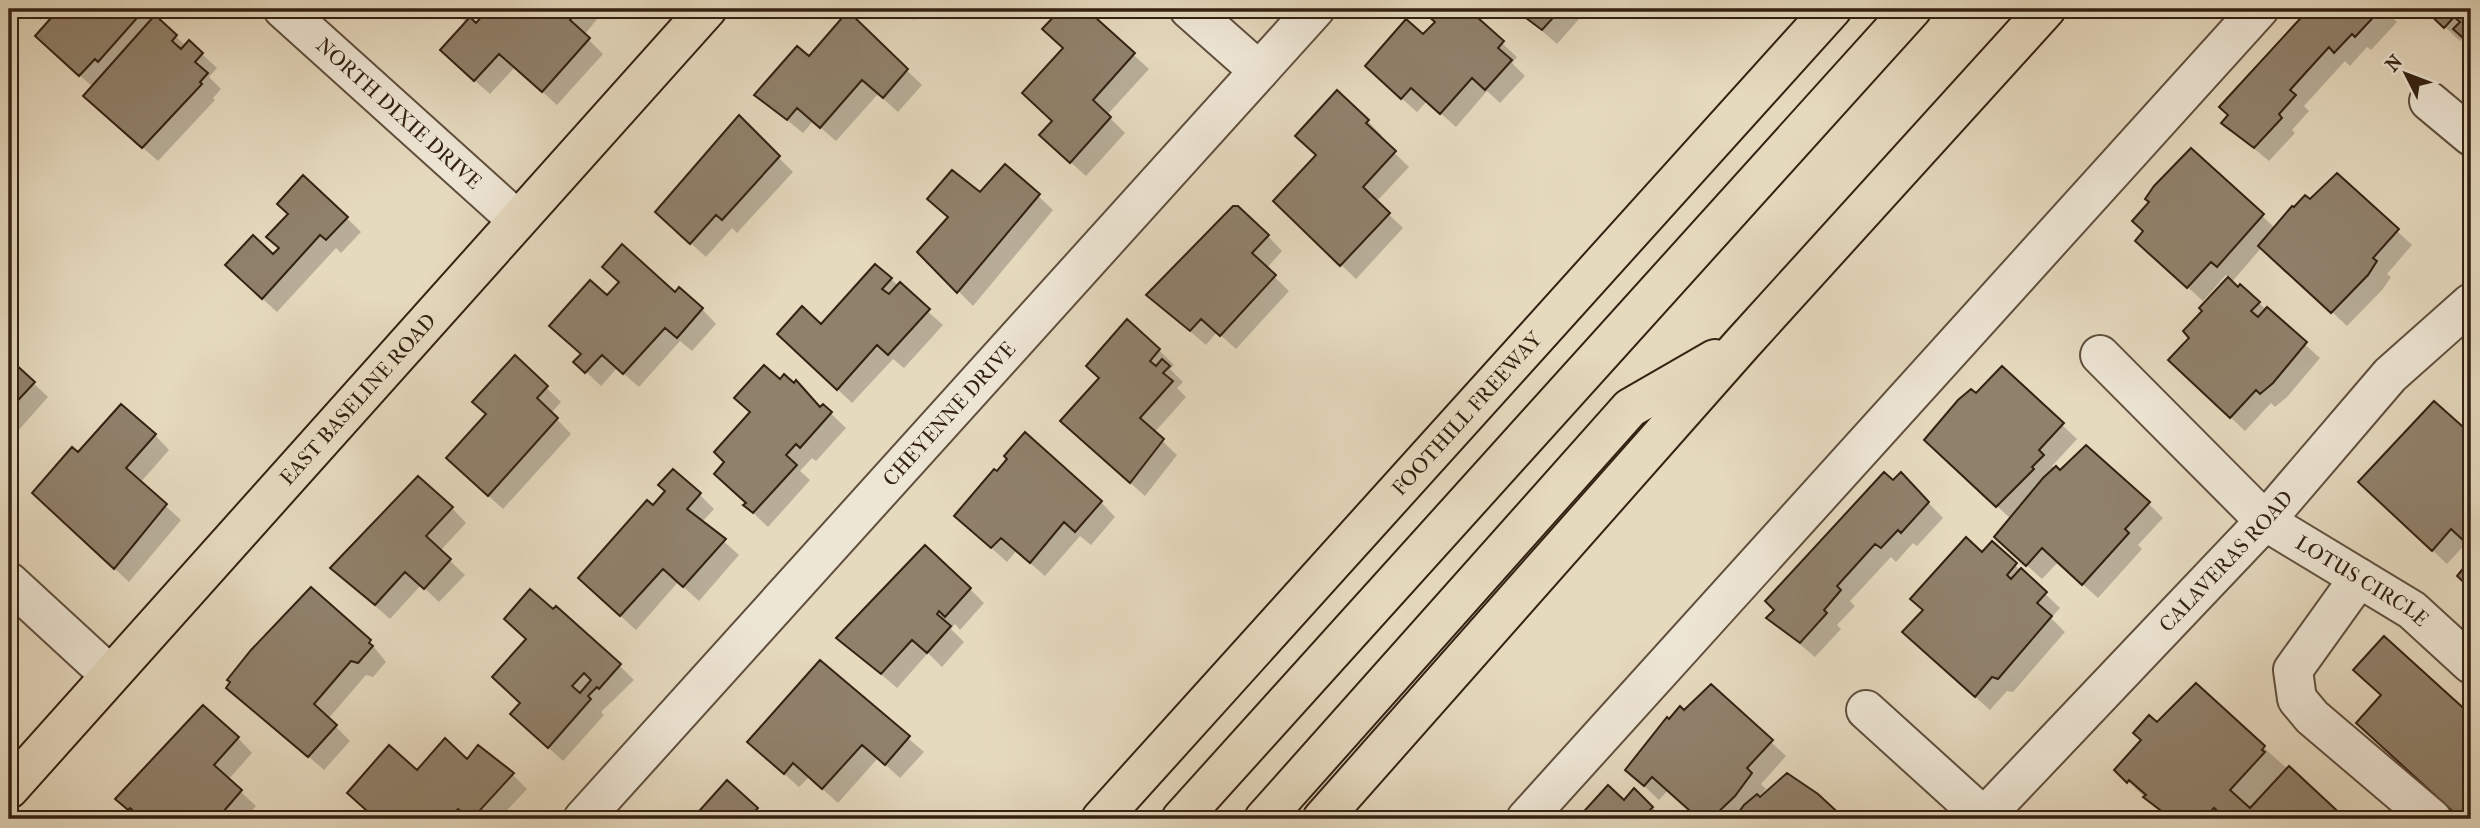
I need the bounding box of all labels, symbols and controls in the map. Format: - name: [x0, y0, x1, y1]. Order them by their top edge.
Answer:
- street label: NORTH DIXIE DRIVE: [311, 33, 486, 194]
- north arrow: [2372, 38, 2442, 108]
- text: N: [2381, 50, 2407, 76]
- street label: EAST BASELINE ROAD: [275, 309, 441, 490]
- street label: FOOTHILL FREEWAY: [1387, 326, 1547, 500]
- street label: CHEYENNE DRIVE: [878, 337, 1020, 491]
- street label: CALAVERAS ROAD: [2154, 486, 2298, 637]
- street label: LOTUS CIRCLE: [2291, 530, 2433, 631]

